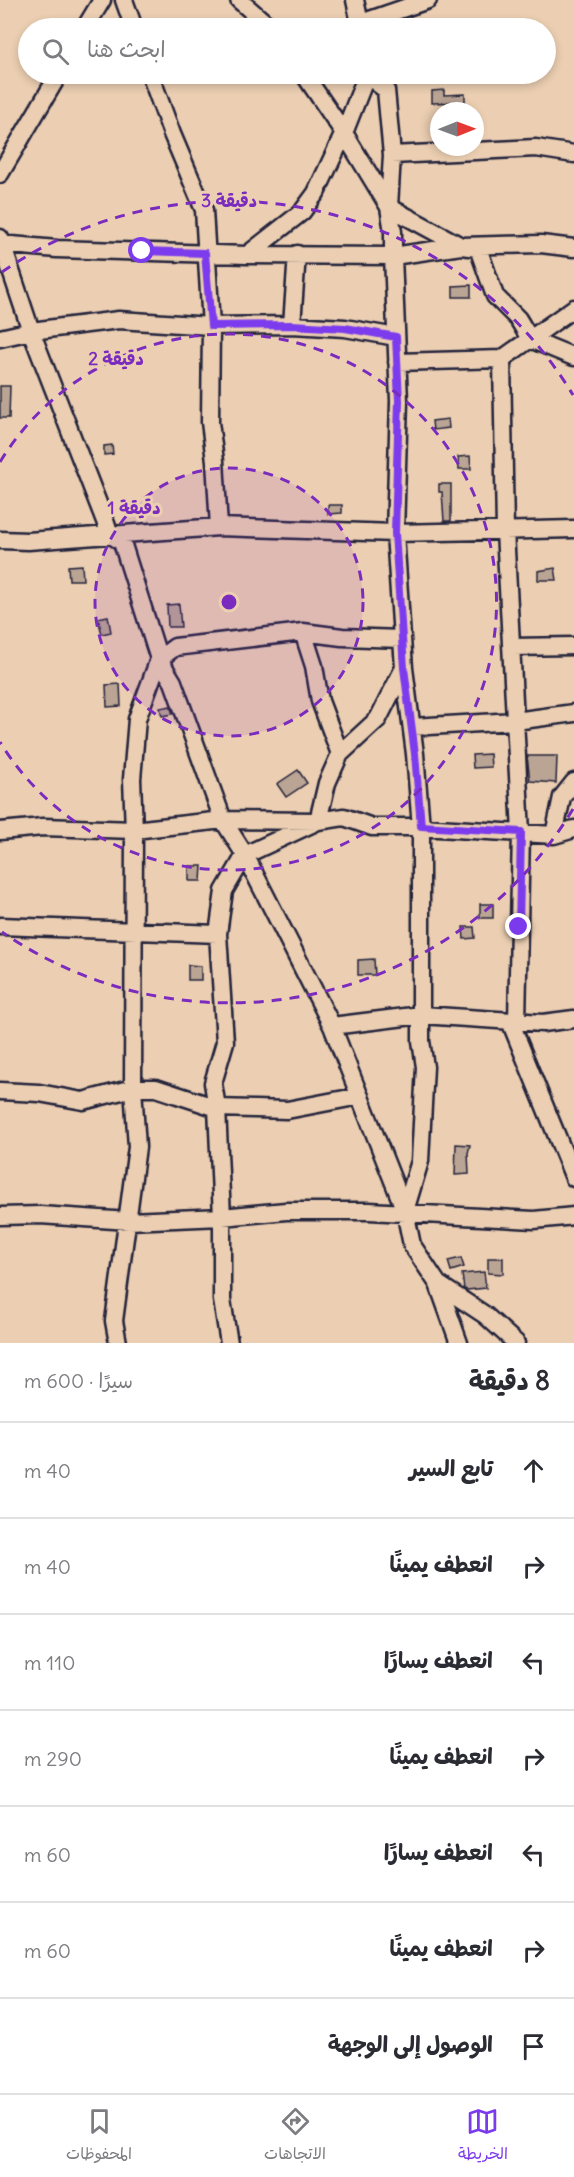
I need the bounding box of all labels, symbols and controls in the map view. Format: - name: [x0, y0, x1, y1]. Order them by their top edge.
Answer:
- search box: [18, 18, 556, 84]
- icon: search: [39, 35, 72, 68]
- text: ابحث هنا: [87, 35, 166, 63]
- north arrow: [430, 102, 484, 156]
- text: 3 دقيقة: [201, 189, 257, 212]
- route start: [128, 237, 154, 263]
- text: 2 دقيقة: [88, 347, 144, 370]
- text: 1 دقيقة: [108, 496, 160, 519]
- centre of rings: [219, 592, 239, 612]
- route end: [505, 913, 531, 939]
- text: 8 دقيقة: [469, 1364, 550, 1397]
- text: سيرًا · 600 m: [24, 1368, 133, 1393]
- text: تابع السير: [409, 1454, 493, 1482]
- icon: ahead: [517, 1454, 550, 1487]
- text: 40 m: [24, 1458, 71, 1483]
- text: انعطف يمينًا: [390, 1550, 493, 1578]
- icon: right: [517, 1550, 550, 1583]
- text: 40 m: [24, 1554, 71, 1579]
- text: انعطف يسارًا: [384, 1646, 493, 1674]
- icon: left: [517, 1646, 550, 1679]
- text: 110 m: [24, 1650, 75, 1675]
- text: انعطف يمينًا: [390, 1742, 493, 1770]
- icon: right: [517, 1742, 550, 1775]
- text: 290 m: [24, 1746, 82, 1771]
- text: انعطف يسارًا: [384, 1838, 493, 1866]
- icon: left: [517, 1838, 550, 1871]
- text: 60 m: [24, 1842, 71, 1867]
- text: انعطف يمينًا: [390, 1934, 493, 1962]
- icon: right: [517, 1934, 550, 1967]
- text: 60 m: [24, 1938, 71, 1963]
- text: الوصول إلى الوجهة: [328, 2030, 493, 2058]
- icon: arrive: [517, 2030, 550, 2063]
- tab: المحفوظات: [66, 2105, 132, 2168]
- tab: الاتجاهات: [264, 2105, 326, 2168]
- tab: الخريطة: [458, 2105, 508, 2168]

